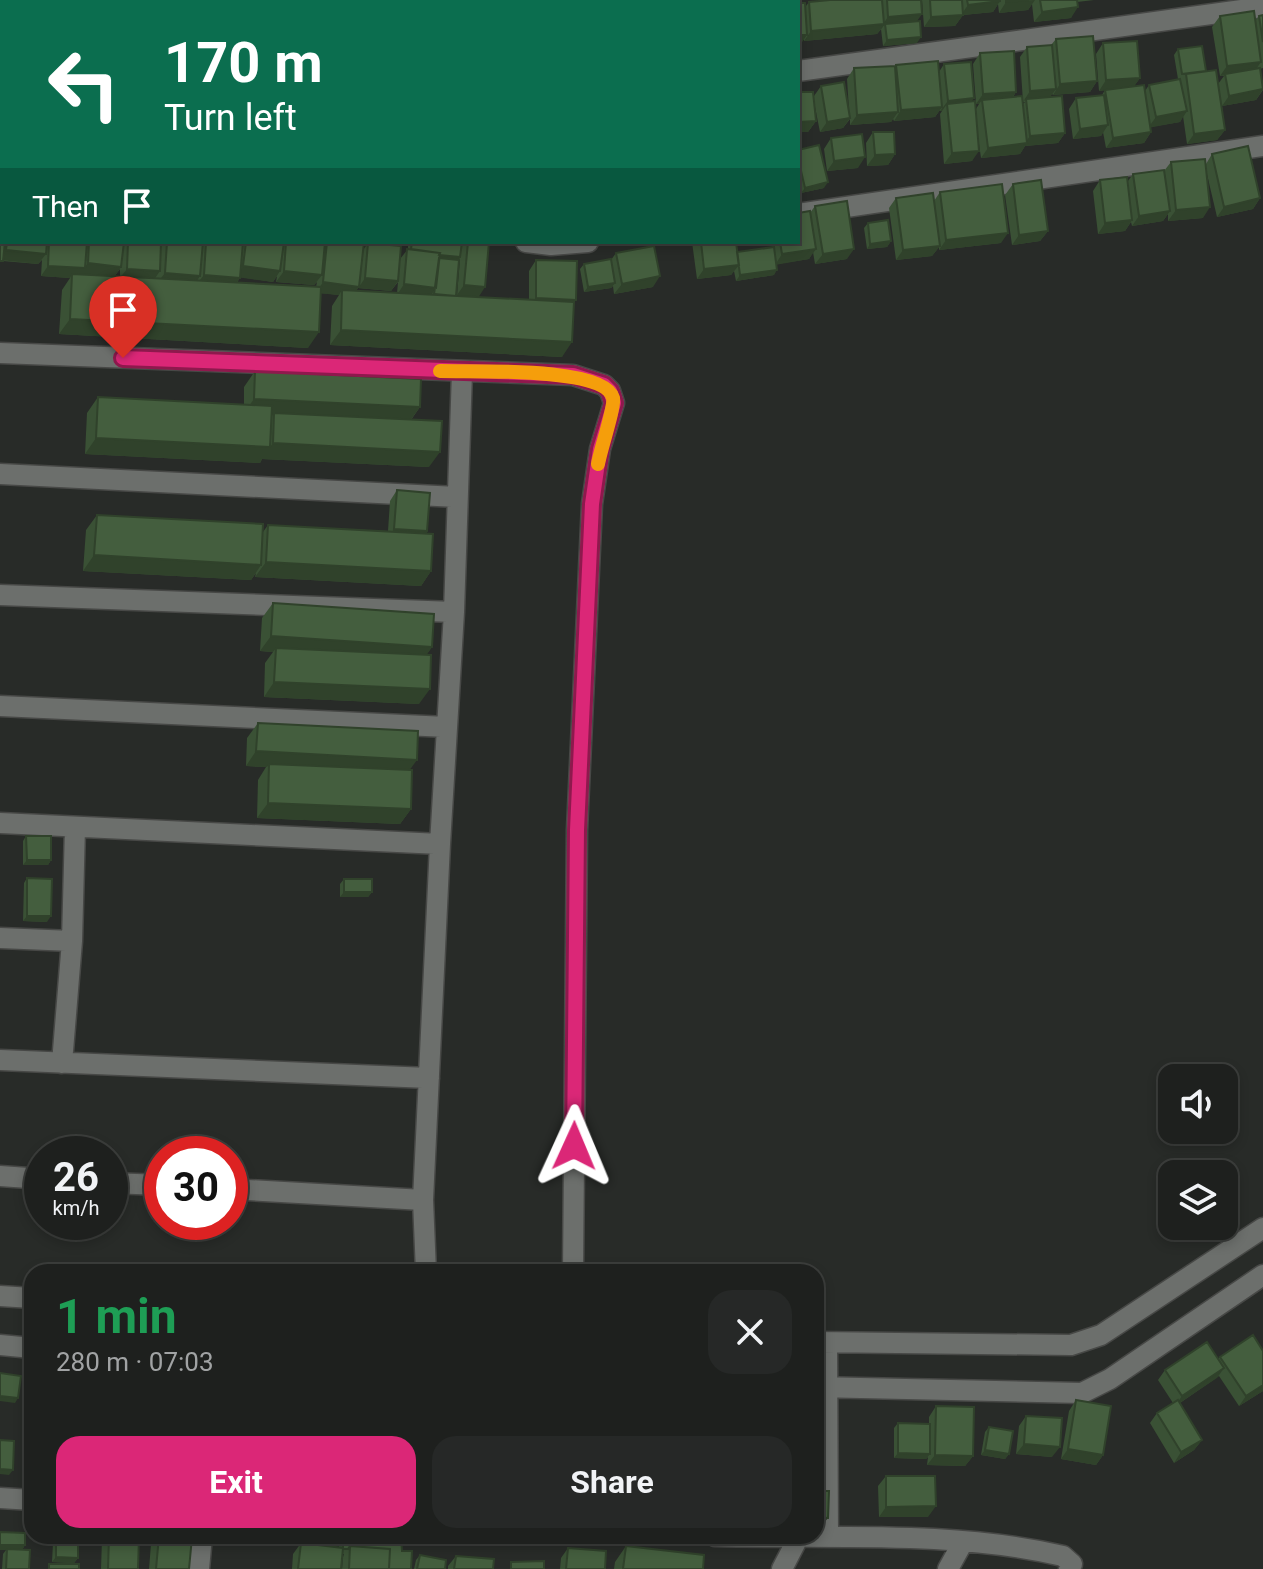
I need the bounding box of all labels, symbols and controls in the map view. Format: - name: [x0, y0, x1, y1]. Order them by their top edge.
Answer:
- text: 170 m: [164, 30, 323, 96]
- icon: left: [32, 32, 136, 136]
- text: Turn left: [164, 97, 297, 139]
- icon: arrive: [115, 184, 159, 228]
- text: Then: [32, 189, 99, 224]
- pin: [89, 276, 157, 358]
- icon: arrive: [101, 288, 145, 332]
- map controls: [1158, 1064, 1238, 1240]
- button: sound: [1158, 1064, 1238, 1144]
- position arrow: [532, 1104, 616, 1188]
- speed limit sign: 30: [144, 1136, 248, 1240]
- text: 26: [53, 1154, 99, 1201]
- button: layers: [1158, 1160, 1238, 1240]
- text: km/h: [53, 1196, 99, 1220]
- text: 1 min: [56, 1288, 177, 1345]
- button: close: [708, 1290, 792, 1374]
- text: 280 m · 07:03: [56, 1347, 214, 1377]
- button: Exit: [56, 1436, 416, 1528]
- button: Share: [432, 1436, 792, 1528]

